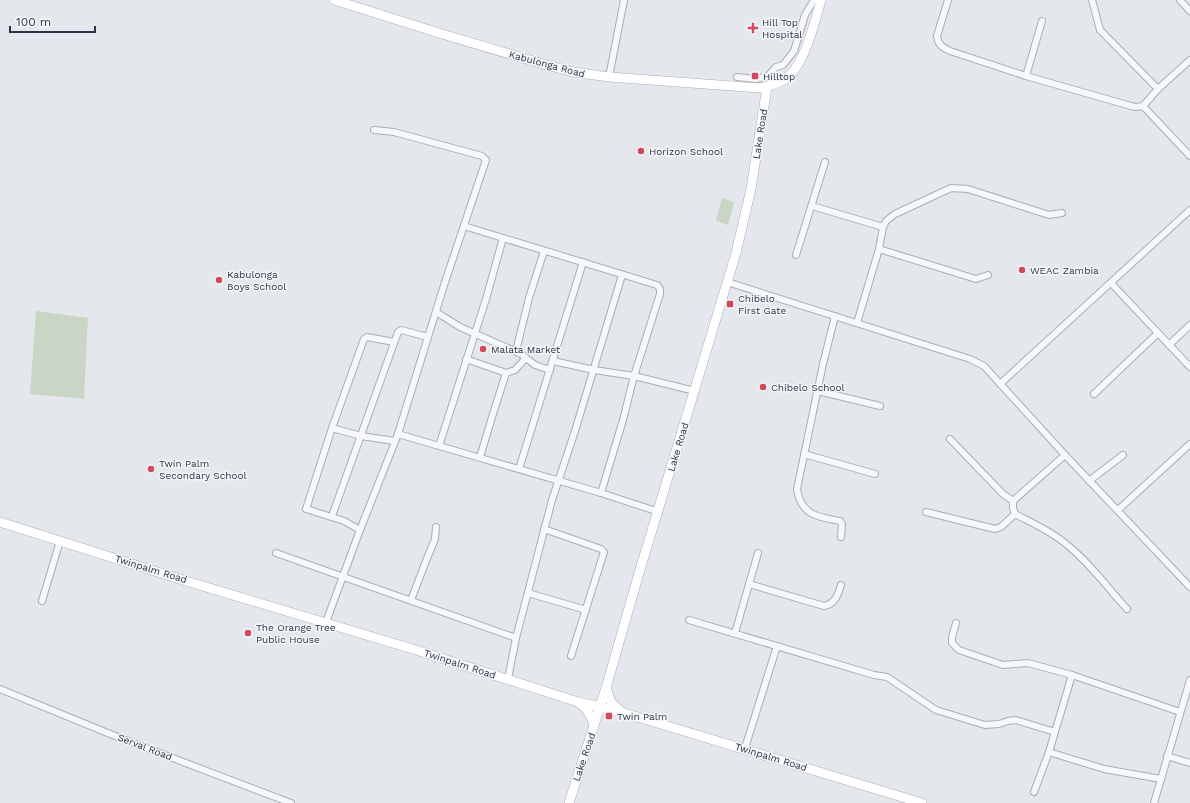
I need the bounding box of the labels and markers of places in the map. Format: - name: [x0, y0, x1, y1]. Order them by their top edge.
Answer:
- place label: Hill Top Hospital: [762, 17, 802, 40]
- marker: Hill Top Hospital: [747, 22, 759, 34]
- marker: Hilltop: [750, 71, 760, 81]
- place label: Hilltop: [763, 71, 795, 82]
- marker: Horizon School: [636, 146, 646, 156]
- place label: Horizon School: [649, 146, 723, 157]
- marker: WEAC Zambia: [1017, 265, 1027, 275]
- place label: WEAC Zambia: [1030, 265, 1099, 276]
- place label: Kabulonga Boys School: [227, 269, 286, 292]
- marker: Kabulonga Boys School: [214, 275, 224, 285]
- place label: Chibelo First Gate: [738, 293, 786, 316]
- marker: Chibelo First Gate: [725, 299, 735, 309]
- marker: Malata Market: [478, 344, 488, 354]
- place label: Malata Market: [491, 344, 561, 355]
- marker: Chibelo School: [758, 382, 768, 392]
- place label: Chibelo School: [771, 382, 844, 393]
- place label: Twin Palm Secondary School: [159, 458, 247, 481]
- marker: Twin Palm Secondary School: [146, 464, 156, 474]
- place label: The Orange Tree Public House: [256, 622, 336, 645]
- marker: The Orange Tree Public House: [243, 628, 253, 638]
- marker: Twin Palm: [604, 711, 614, 721]
- place label: Twin Palm: [617, 711, 667, 722]

